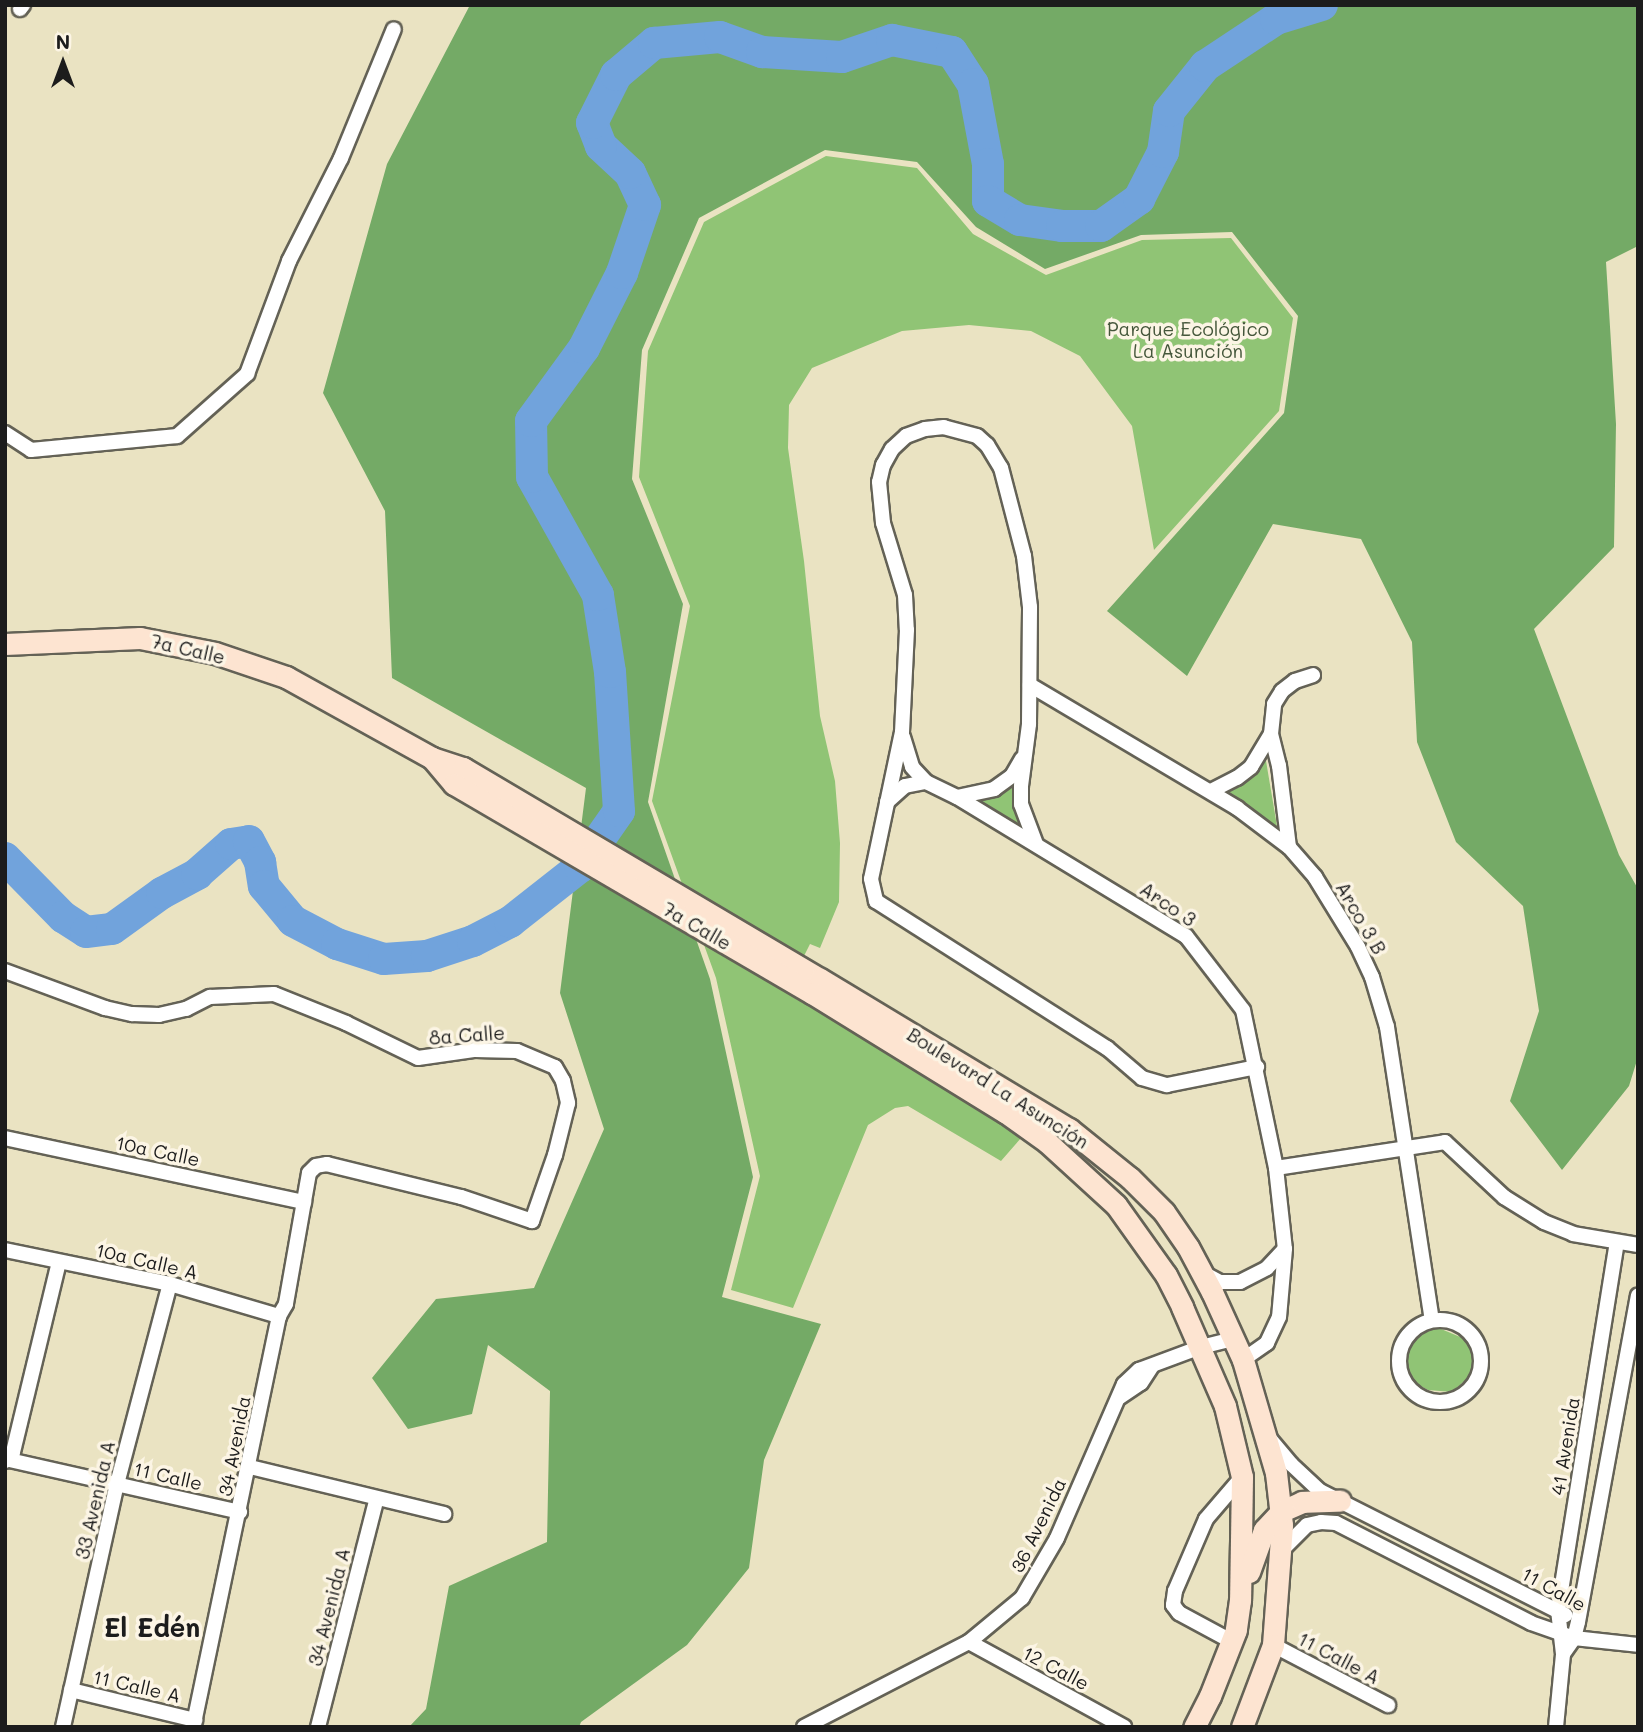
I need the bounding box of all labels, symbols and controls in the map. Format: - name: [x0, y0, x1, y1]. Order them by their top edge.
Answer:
- north arrow: [28, 28, 98, 98]
- text: N: [56, 29, 70, 54]
- park label: Parque Ecológico La Asunción: [1107, 318, 1269, 362]
- street label: 7a Calle: [149, 629, 227, 669]
- street label: Arco 3: [1136, 877, 1200, 931]
- street label: Arco 3 B: [1331, 878, 1391, 958]
- street label: 7a Calle: [659, 897, 735, 955]
- street label: 8a Calle: [428, 1021, 506, 1049]
- street label: Boulevard La Asunción: [903, 1023, 1093, 1153]
- street label: 10a Calle: [114, 1131, 202, 1171]
- street label: 10a Calle A: [94, 1238, 200, 1284]
- street label: 34 Avenida: [213, 1394, 255, 1498]
- street label: 41 Avenida: [1546, 1395, 1584, 1497]
- street label: 33 Avenida A: [70, 1439, 120, 1561]
- street label: 11 Calle: [131, 1457, 205, 1495]
- street label: 36 Avenida: [1005, 1474, 1071, 1576]
- street label: 34 Avenida A: [303, 1546, 355, 1668]
- street label: 11 Calle: [1518, 1562, 1590, 1616]
- district label: El Edén: [104, 1612, 200, 1644]
- street label: 11 Calle A: [1294, 1627, 1384, 1689]
- street label: 12 Calle: [1019, 1641, 1093, 1695]
- street label: 11 Calle A: [91, 1665, 183, 1707]

